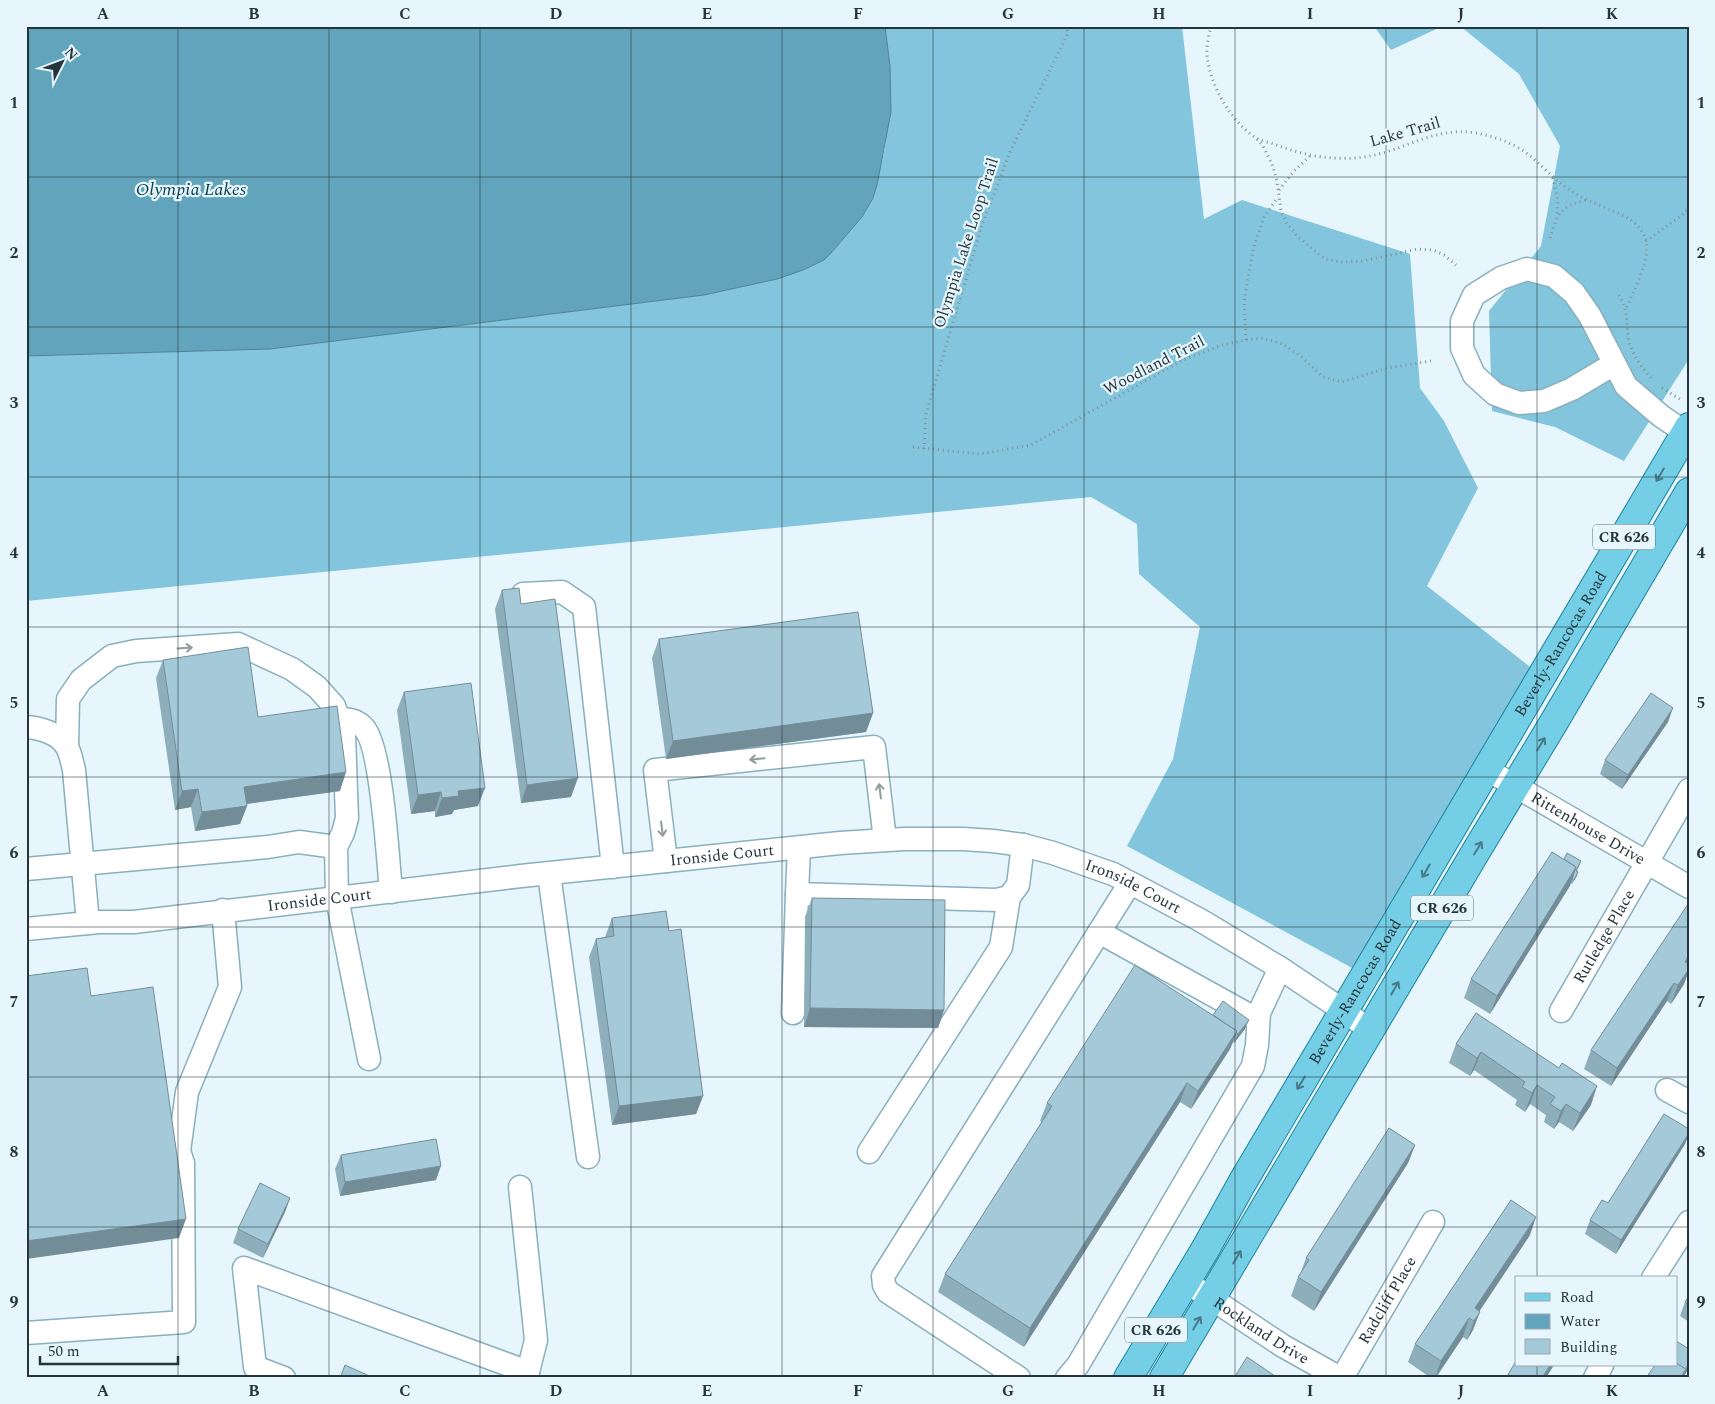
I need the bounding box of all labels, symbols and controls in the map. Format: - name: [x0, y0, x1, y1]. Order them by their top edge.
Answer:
- text: A: [97, 2, 110, 26]
- text: B: [248, 2, 260, 26]
- text: C: [399, 2, 411, 26]
- text: D: [550, 2, 563, 26]
- text: E: [702, 2, 712, 26]
- text: F: [853, 2, 863, 26]
- text: G: [1002, 2, 1014, 26]
- text: H: [1152, 2, 1166, 26]
- text: I: [1307, 2, 1313, 26]
- text: J: [1458, 2, 1465, 26]
- text: K: [1606, 2, 1619, 26]
- north arrow: [38, 38, 88, 88]
- text: N: [60, 42, 83, 65]
- text: 1: [10, 91, 18, 115]
- text: 1: [1697, 91, 1705, 115]
- street label: Lake Trail: [1367, 110, 1443, 154]
- street label: Olympia Lake Loop Trail: [927, 155, 1005, 331]
- water label: Olympia Lakes: [136, 176, 247, 203]
- text: 2: [10, 241, 19, 265]
- text: 2: [1697, 241, 1706, 265]
- street label: Woodland Trail: [1099, 329, 1209, 401]
- text: 3: [10, 391, 19, 415]
- text: 3: [1697, 391, 1706, 415]
- one-way arrow: [1654, 468, 1664, 482]
- road number: CR 626: [1593, 524, 1655, 550]
- text: 4: [10, 541, 19, 565]
- text: 4: [1697, 541, 1706, 565]
- street label: Beverly-Rancocas Road: [1508, 567, 1613, 721]
- one-way arrow: [176, 643, 192, 652]
- text: 5: [10, 691, 18, 715]
- text: 5: [1697, 691, 1705, 715]
- one-way arrow: [1536, 737, 1546, 751]
- one-way arrow: [750, 754, 766, 764]
- one-way arrow: [875, 784, 885, 800]
- street label: Rittenhouse Drive: [1526, 786, 1650, 871]
- one-way arrow: [657, 821, 667, 837]
- street label: Ironside Court: [669, 838, 775, 873]
- text: 6: [10, 841, 19, 865]
- text: 6: [1697, 841, 1706, 865]
- one-way arrow: [1473, 842, 1483, 856]
- street label: Ironside Court: [1082, 853, 1186, 920]
- one-way arrow: [1421, 864, 1431, 879]
- street label: Ironside Court: [266, 882, 373, 918]
- street label: Rutledge Place: [1567, 885, 1641, 988]
- road number: CR 626: [1411, 896, 1473, 920]
- street label: Beverly-Rancocas Road: [1303, 914, 1408, 1069]
- one-way arrow: [1391, 982, 1401, 996]
- text: 7: [10, 990, 19, 1014]
- text: 7: [1697, 990, 1706, 1014]
- one-way arrow: [1296, 1075, 1306, 1089]
- text: 8: [10, 1140, 19, 1164]
- text: 8: [1697, 1140, 1706, 1164]
- one-way arrow: [1232, 1251, 1242, 1265]
- street label: Radcliff Place: [1352, 1252, 1422, 1349]
- legend: [1515, 1276, 1678, 1366]
- text: Road: [1560, 1286, 1594, 1309]
- text: 9: [10, 1290, 19, 1314]
- text: 9: [1697, 1290, 1706, 1314]
- street label: Rockland Drive: [1208, 1291, 1314, 1370]
- text: Water: [1560, 1310, 1600, 1333]
- one-way arrow: [1192, 1317, 1202, 1331]
- road number: CR 626: [1125, 1318, 1187, 1342]
- scale bar: [40, 1334, 178, 1366]
- text: Building: [1560, 1336, 1617, 1359]
- text: 50 m: [48, 1340, 80, 1363]
- text: A: [97, 1379, 110, 1403]
- text: B: [248, 1379, 260, 1403]
- text: C: [399, 1379, 411, 1403]
- text: D: [550, 1379, 563, 1403]
- text: E: [702, 1379, 712, 1403]
- text: F: [853, 1379, 863, 1403]
- text: G: [1002, 1379, 1014, 1403]
- text: H: [1152, 1379, 1166, 1403]
- text: I: [1307, 1379, 1313, 1403]
- text: J: [1458, 1379, 1465, 1403]
- text: K: [1606, 1379, 1619, 1403]

